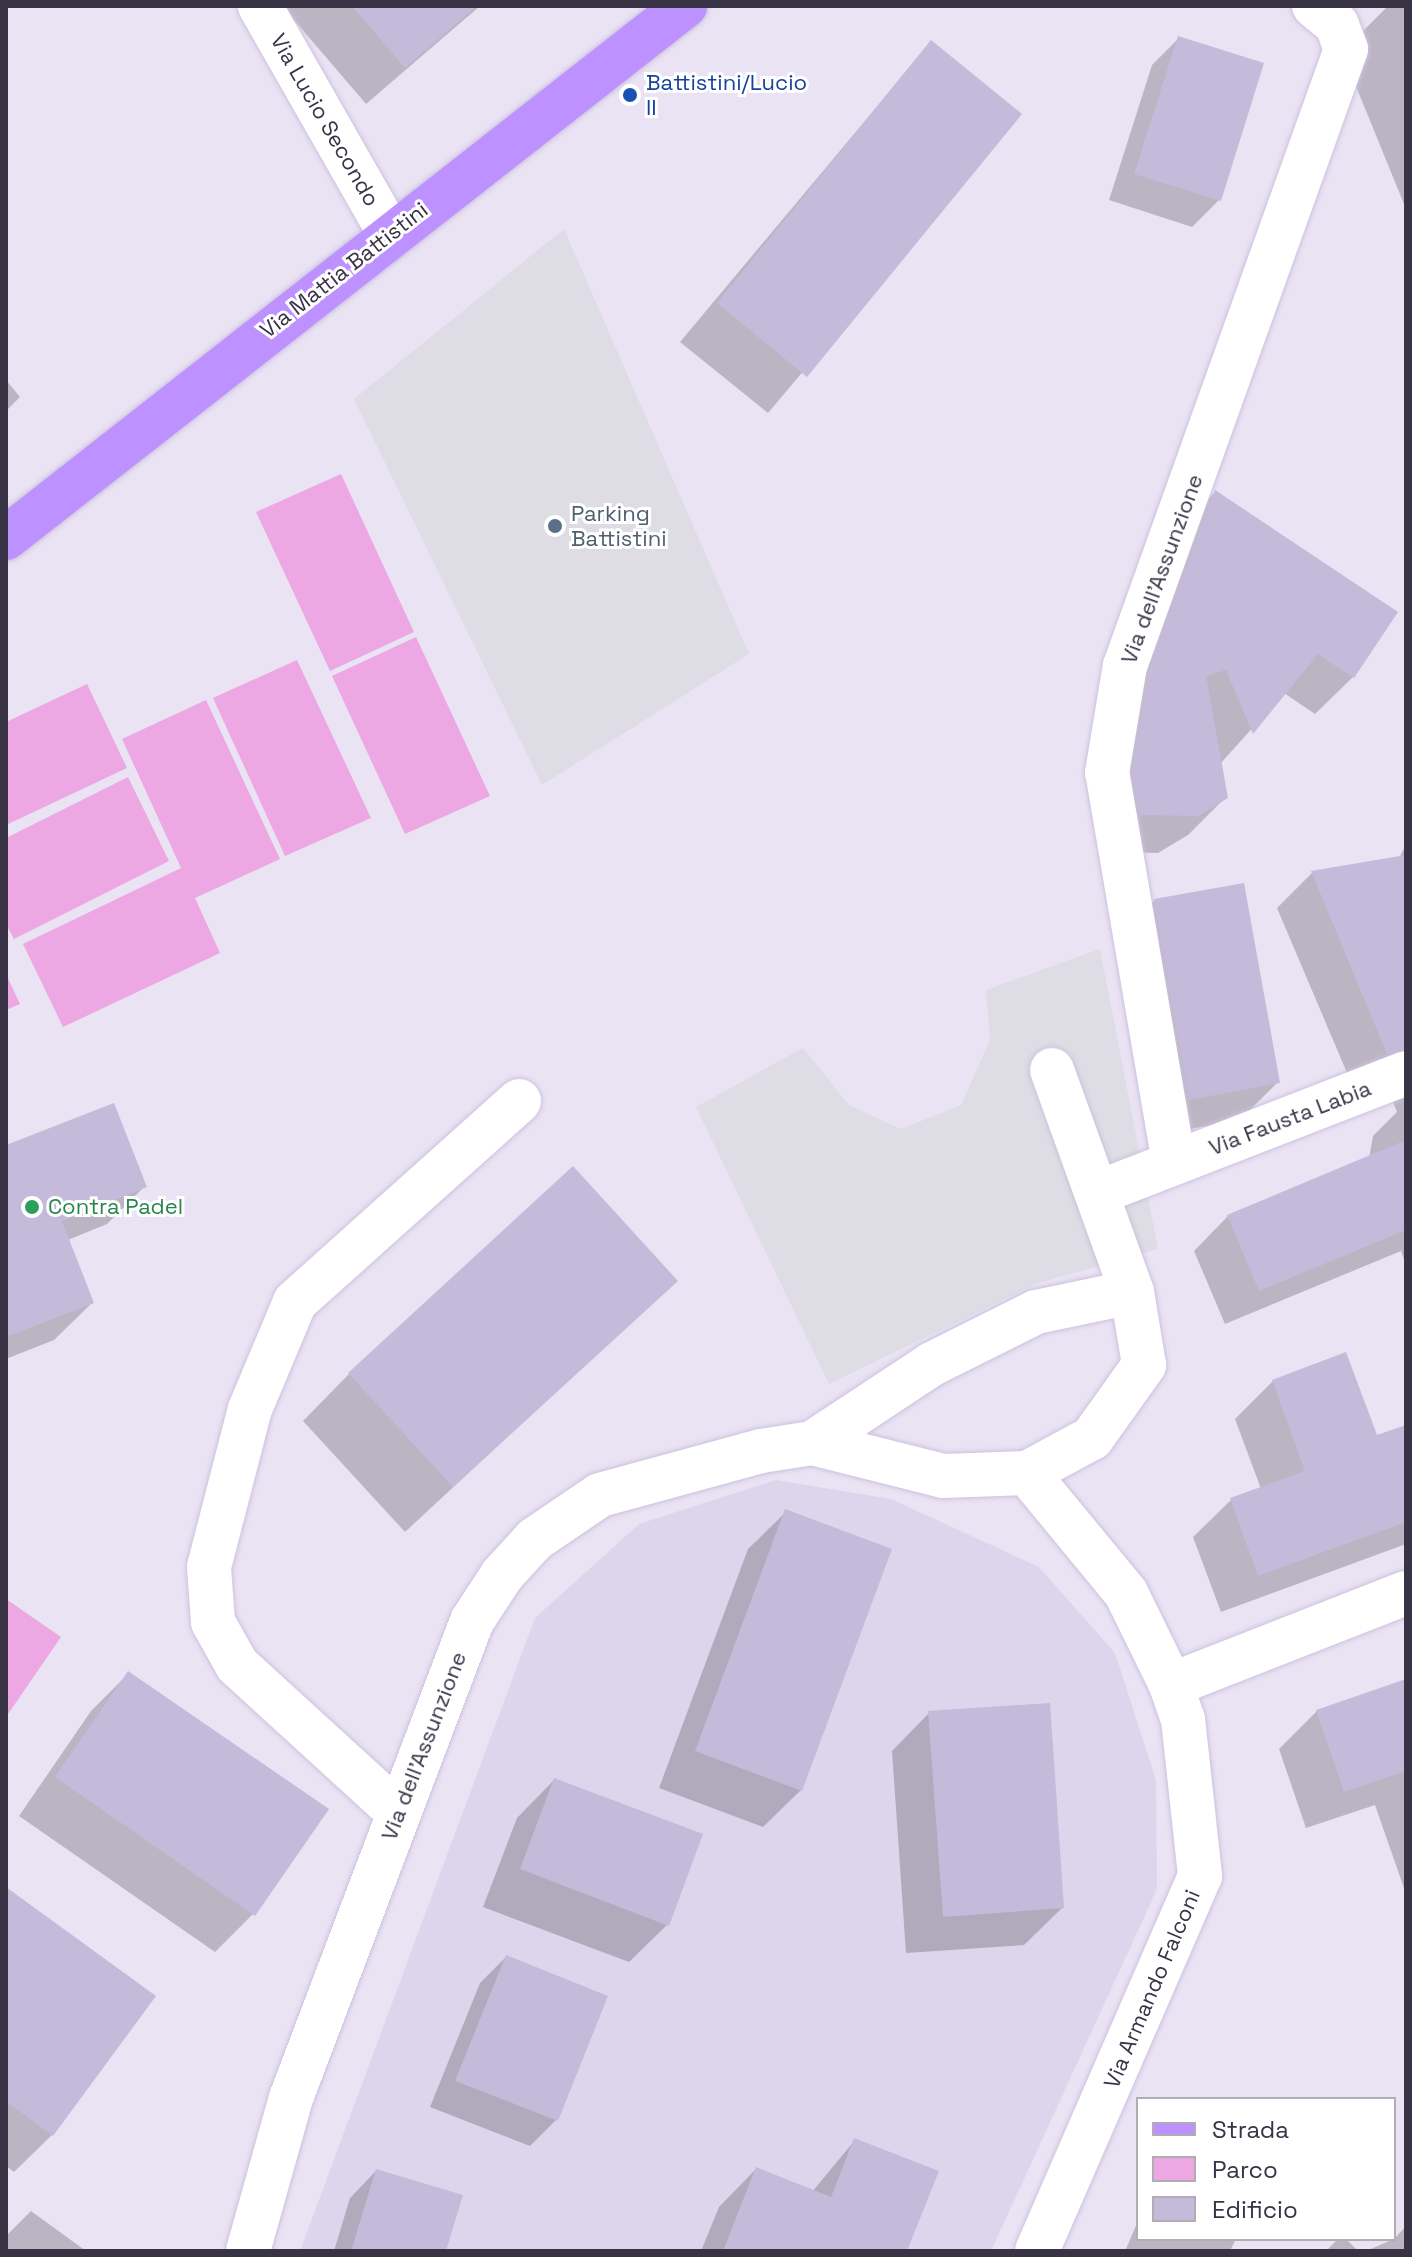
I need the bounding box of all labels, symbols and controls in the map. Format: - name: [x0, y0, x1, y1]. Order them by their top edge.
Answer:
- street label: Via Lucio Secondo: [265, 29, 385, 211]
- place label: Battistini/Lucio II: [646, 69, 807, 120]
- marker: Battistini/Lucio II: [621, 86, 639, 104]
- street label: Via Mattia Battistini: [255, 196, 433, 344]
- street label: Via dell'Assunzione: [1115, 471, 1209, 667]
- place label: Parking Battistini: [571, 500, 667, 552]
- marker: Parking Battistini: [546, 517, 564, 535]
- street label: Via Fausta Labia: [1205, 1075, 1375, 1161]
- place label: Contra Padel: [48, 1194, 183, 1220]
- marker: Contra Padel: [23, 1198, 41, 1216]
- street label: Via dell'Assunzione: [376, 1648, 472, 1844]
- street label: Via Armando Falconi: [1098, 1886, 1206, 2092]
- legend: [1136, 2097, 1396, 2241]
- text: Strada: [1212, 2114, 1289, 2145]
- text: Parco: [1212, 2154, 1278, 2185]
- text: Edificio: [1212, 2194, 1298, 2225]

